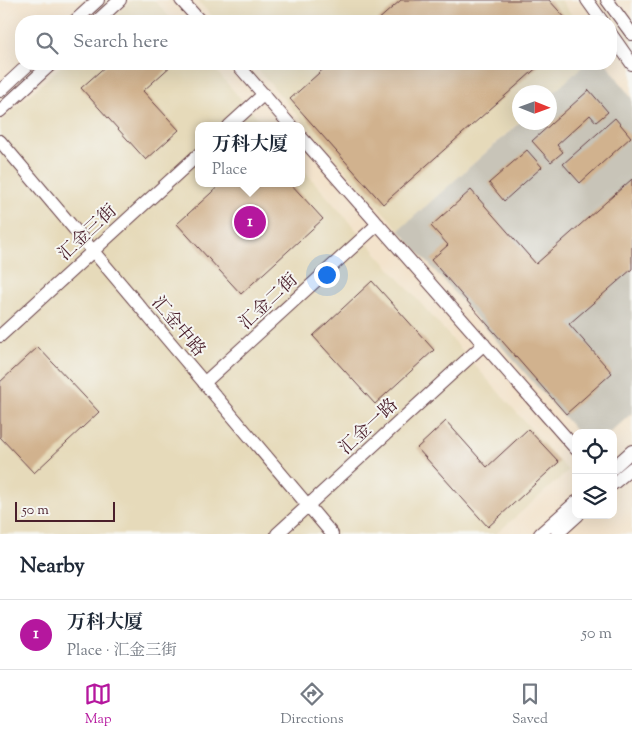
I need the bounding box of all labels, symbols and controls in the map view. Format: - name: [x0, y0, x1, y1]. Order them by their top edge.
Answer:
- search box: [15, 15, 617, 70]
- icon: search: [33, 29, 61, 57]
- text: Search here: [73, 29, 168, 56]
- north arrow: [512, 85, 557, 130]
- popup: [195, 122, 305, 187]
- text: 万科大厦: [212, 132, 288, 159]
- text: Place: [212, 159, 247, 182]
- street label: 汇金三街: [53, 199, 124, 268]
- pin: 1: [234, 203, 266, 241]
- your location: [314, 262, 340, 288]
- street label: 汇金二街: [234, 268, 305, 337]
- street label: 汇金中路: [144, 291, 211, 363]
- street label: 汇金一路: [334, 393, 405, 462]
- map controls: [572, 429, 617, 519]
- button: locate: [572, 429, 617, 474]
- button: layers: [572, 474, 617, 519]
- scale bar: [15, 499, 115, 522]
- text: 50 m: [22, 501, 49, 521]
- text: Nearby: [20, 552, 85, 582]
- text: 万科大厦: [67, 610, 143, 637]
- text: 1: [33, 623, 39, 646]
- text: 50 m: [581, 623, 612, 646]
- text: Place · 汇金三街: [67, 640, 177, 663]
- tab: Map: [84, 680, 112, 730]
- tab: Directions: [280, 680, 344, 730]
- tab: Saved: [512, 680, 548, 730]

